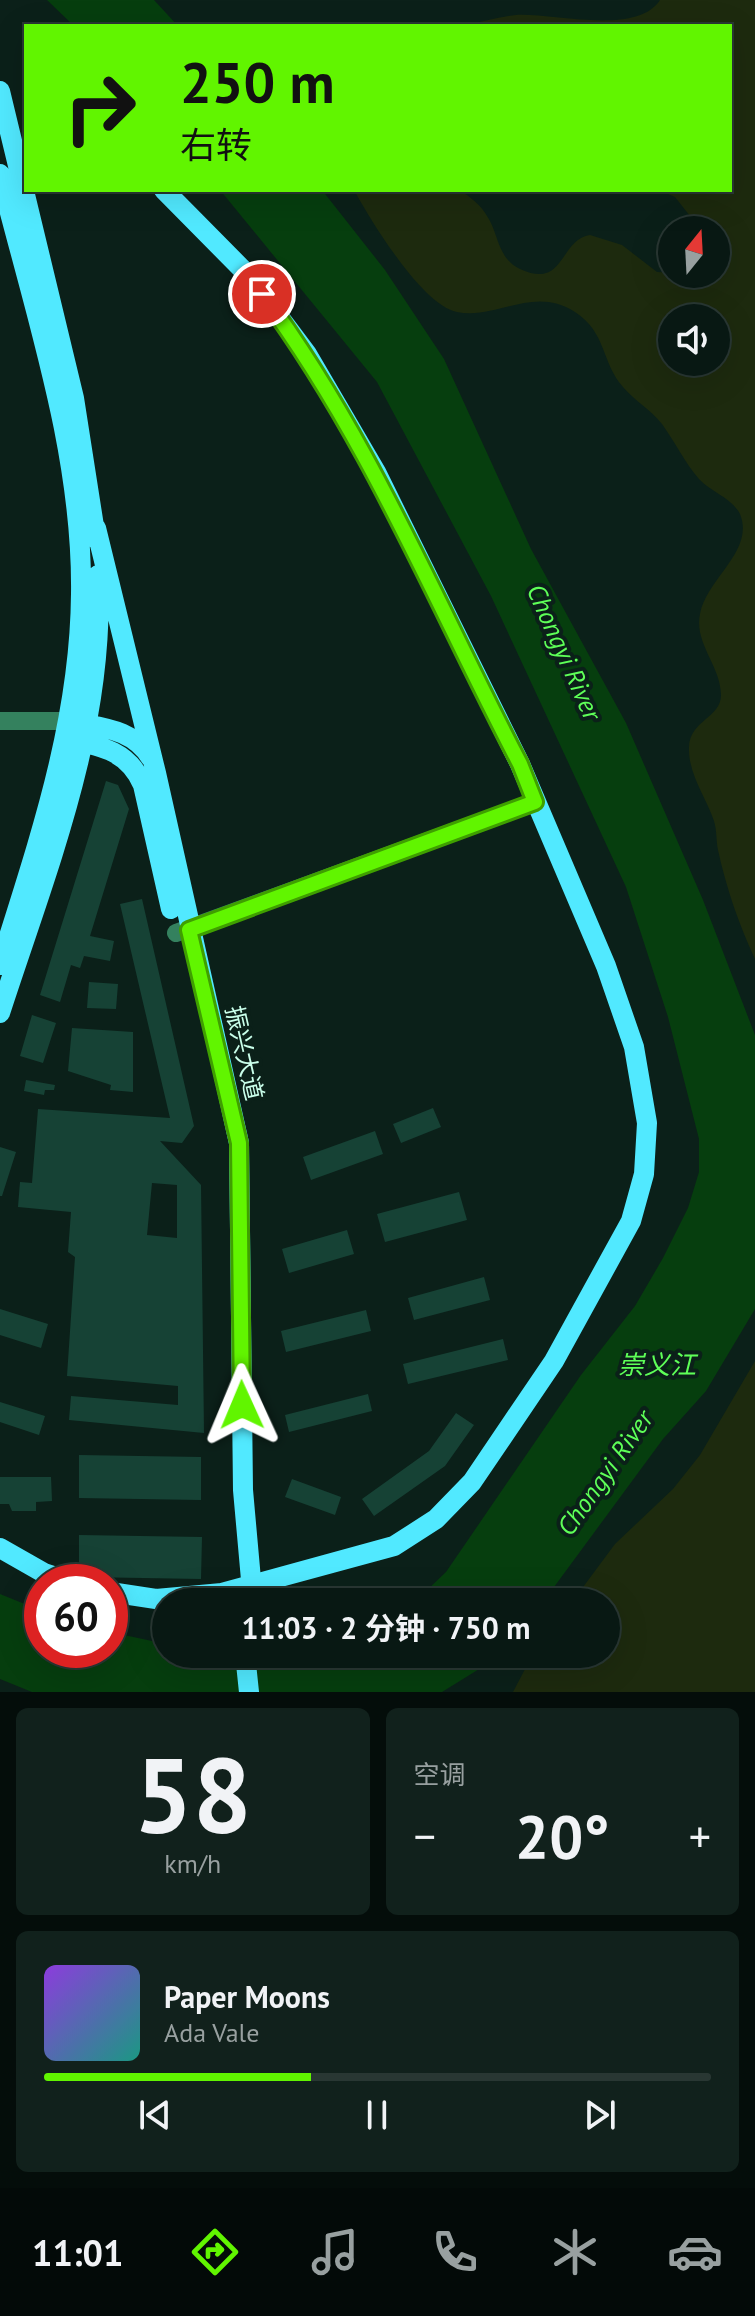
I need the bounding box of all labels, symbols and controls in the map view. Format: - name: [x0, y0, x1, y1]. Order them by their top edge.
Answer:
- text: 250 m: [180, 46, 335, 118]
- icon: right: [48, 56, 152, 160]
- text: 右转: [180, 121, 252, 168]
- north arrow: [658, 216, 730, 288]
- map controls: [658, 216, 730, 376]
- pin: [228, 260, 296, 328]
- icon: arrive: [240, 272, 284, 316]
- button: sound: [658, 304, 730, 376]
- water label: Chongyi River: [520, 579, 610, 726]
- street label: 振兴大道: [219, 1003, 270, 1103]
- water label: 崇义江: [618, 1348, 699, 1381]
- position arrow: [200, 1363, 284, 1447]
- water label: Chongyi River: [549, 1402, 661, 1542]
- speed limit sign: 60: [24, 1564, 128, 1668]
- text: 11:03 · 2 分钟 · 750 m: [241, 1608, 531, 1647]
- text: 58: [134, 1727, 252, 1862]
- text: 空调: [414, 1758, 466, 1791]
- text: 20°: [515, 1797, 609, 1875]
- text: −: [414, 1807, 436, 1864]
- text: +: [689, 1807, 711, 1864]
- text: km/h: [164, 1847, 221, 1880]
- text: Paper Moons: [164, 1977, 330, 2016]
- text: Ada Vale: [164, 2016, 259, 2049]
- icon: previous: [133, 2093, 177, 2137]
- icon: pause: [355, 2093, 399, 2137]
- icon: next: [578, 2093, 622, 2137]
- icon: directions: [187, 2224, 243, 2280]
- icon: music: [307, 2224, 363, 2280]
- icon: phone: [427, 2224, 483, 2280]
- icon: climate: [547, 2224, 603, 2280]
- icon: car: [667, 2224, 723, 2280]
- text: 11:01: [32, 2229, 123, 2276]

